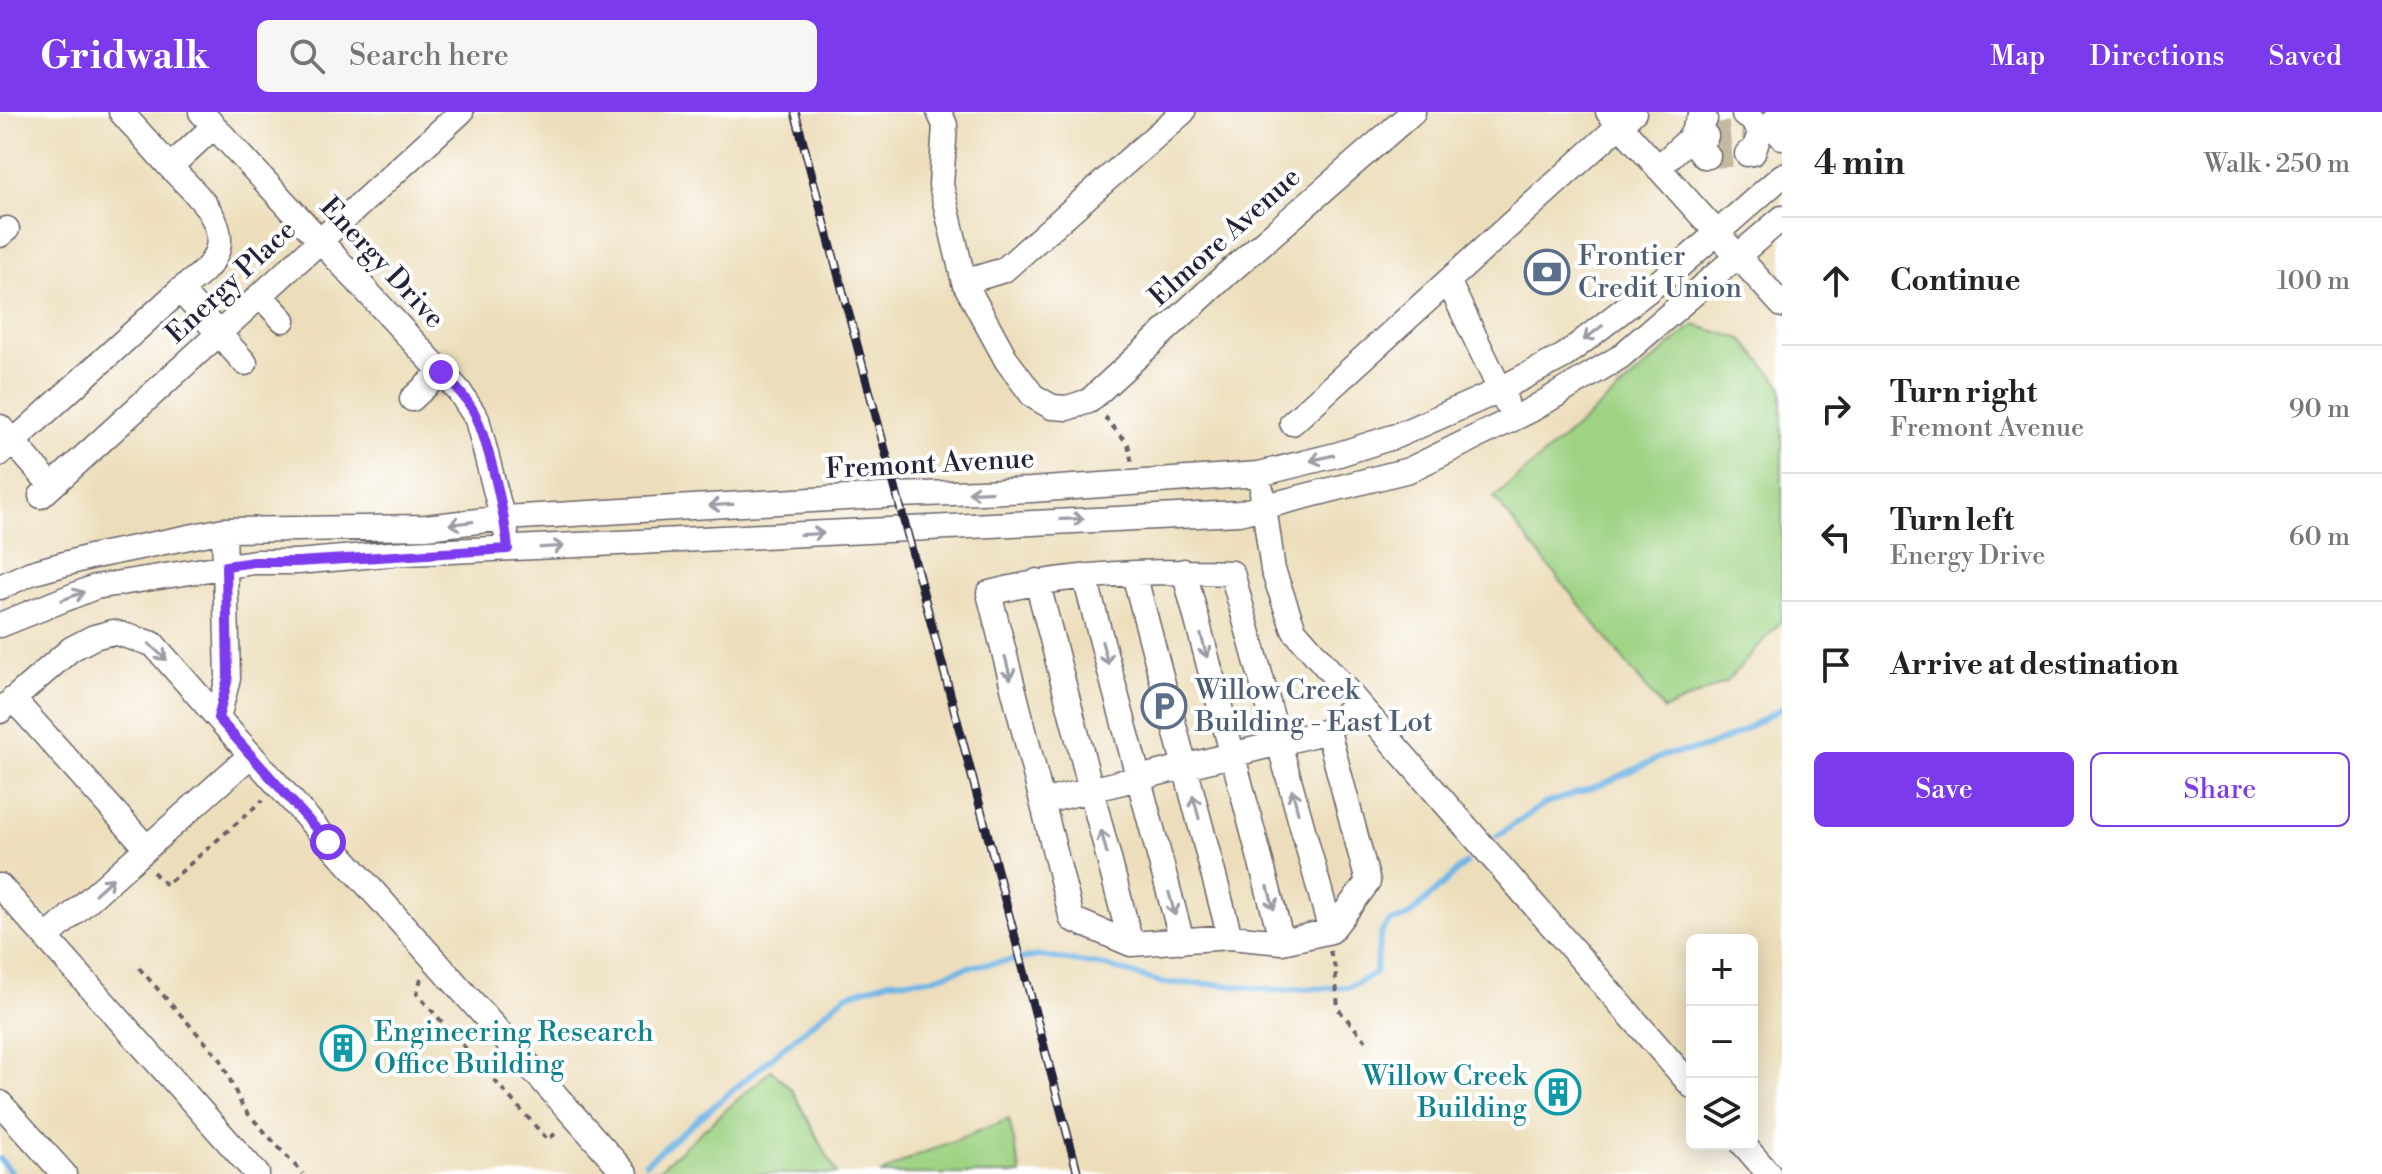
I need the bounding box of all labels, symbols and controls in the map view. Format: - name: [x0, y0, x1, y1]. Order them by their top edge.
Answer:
- search box: [257, 20, 817, 92]
- text: Gridwalk: [40, 33, 209, 80]
- icon: search: [285, 34, 329, 78]
- text: Search here: [349, 37, 509, 75]
- text: Map: [1990, 39, 2045, 74]
- text: Directions: [2089, 39, 2224, 74]
- text: Saved: [2268, 39, 2342, 74]
- text: 4 min: [1814, 143, 1905, 185]
- text: Walk · 250 m: [2204, 148, 2350, 180]
- street label: Elmore Avenue: [1142, 160, 1308, 314]
- street label: Energy Drive: [312, 190, 452, 336]
- street label: Energy Place: [158, 213, 304, 351]
- place label: Frontier Credit Union: [1578, 239, 1742, 306]
- bank icon: Frontier Credit Union: [1523, 248, 1571, 296]
- icon: ahead: [1814, 259, 1858, 303]
- text: Continue: [1890, 262, 2021, 300]
- text: 100 m: [2277, 265, 2350, 297]
- one-way arrow: [1583, 324, 1604, 342]
- route end: [423, 354, 459, 390]
- text: Turn right: [1890, 374, 2037, 412]
- icon: right: [1814, 387, 1858, 431]
- text: 90 m: [2289, 393, 2350, 425]
- text: Fremont Avenue: [1890, 412, 2084, 444]
- street label: Fremont Avenue: [825, 441, 1035, 487]
- one-way arrow: [1309, 452, 1335, 467]
- one-way arrow: [967, 484, 994, 499]
- one-way arrow: [708, 498, 735, 513]
- text: Turn left: [1890, 502, 2014, 540]
- one-way arrow: [1058, 512, 1085, 527]
- icon: left: [1814, 515, 1858, 559]
- one-way arrow: [449, 516, 474, 531]
- text: 60 m: [2289, 521, 2350, 553]
- one-way arrow: [798, 526, 825, 541]
- one-way arrow: [538, 539, 565, 554]
- text: Energy Drive: [1890, 540, 2045, 572]
- one-way arrow: [60, 588, 84, 602]
- one-way arrow: [1197, 633, 1212, 659]
- one-way arrow: [1098, 639, 1113, 665]
- one-way arrow: [147, 642, 168, 661]
- icon: arrive: [1814, 643, 1858, 687]
- text: Arrive at destination: [1890, 646, 2179, 684]
- one-way arrow: [1001, 655, 1016, 681]
- place label: Willow Creek Building - East Lot: [1194, 673, 1433, 740]
- parking icon: Willow Creek Building - East Lot: [1140, 682, 1188, 730]
- button: Save: [1814, 752, 2074, 827]
- button: Share: [2090, 752, 2350, 827]
- one-way arrow: [1287, 789, 1302, 815]
- one-way arrow: [1187, 795, 1202, 821]
- route start: [310, 824, 346, 860]
- one-way arrow: [1096, 829, 1111, 855]
- one-way arrow: [94, 877, 114, 895]
- one-way arrow: [1264, 884, 1279, 910]
- one-way arrow: [1165, 891, 1180, 917]
- map controls: [1686, 934, 1758, 1150]
- button: +: [1686, 934, 1758, 1006]
- button: −: [1686, 1006, 1758, 1078]
- place label: Engineering Research Office Building: [374, 1015, 654, 1082]
- building icon: Engineering Research Office Building: [319, 1024, 367, 1072]
- place label: Willow Creek Building: [1362, 1059, 1528, 1126]
- building icon: Willow Creek Building: [1534, 1068, 1582, 1116]
- button: layers: [1686, 1078, 1758, 1150]

